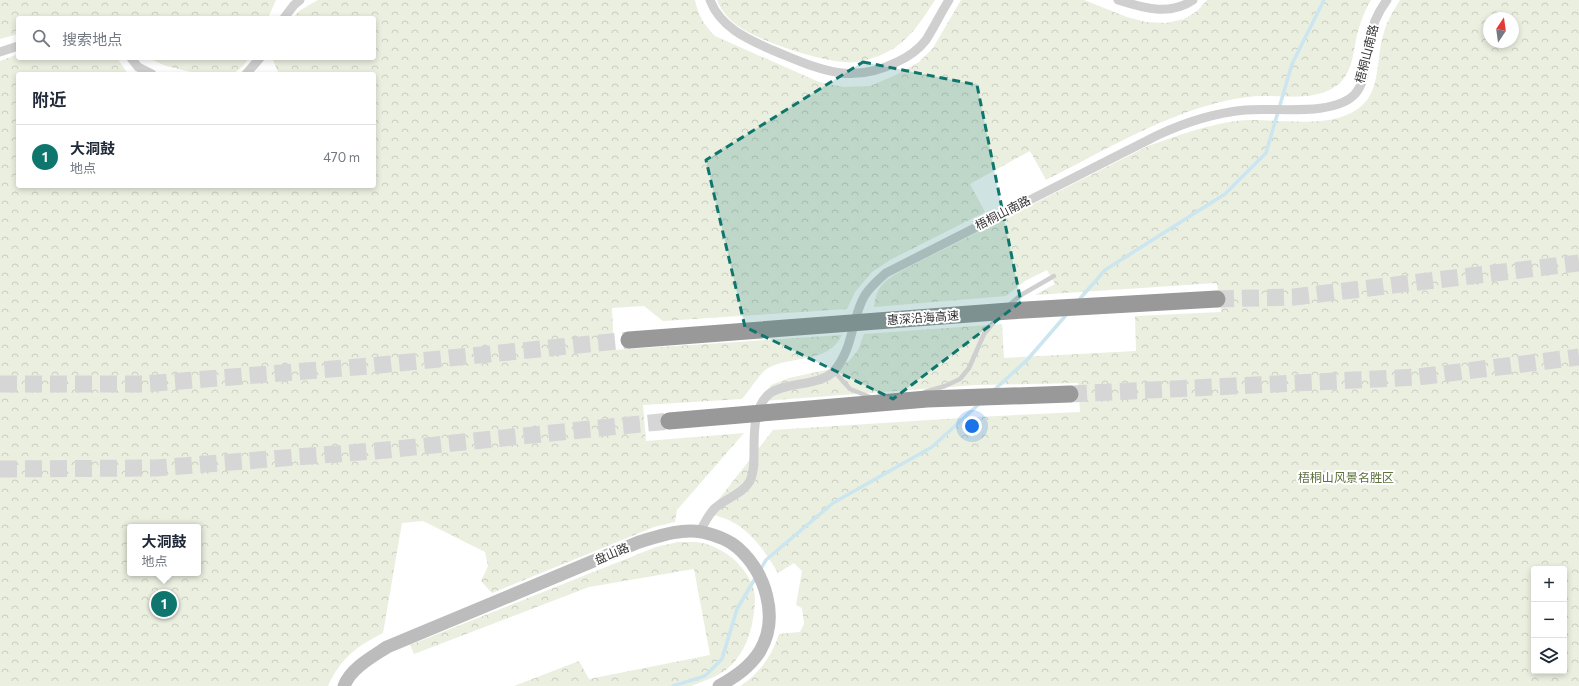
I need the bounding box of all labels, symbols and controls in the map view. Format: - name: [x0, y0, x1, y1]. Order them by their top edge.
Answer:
- north arrow: [1483, 12, 1519, 48]
- search box: [16, 16, 376, 60]
- street label: 梧桐山南路: [1352, 23, 1380, 85]
- icon: search: [30, 27, 52, 49]
- text: 搜索地点: [62, 30, 122, 48]
- text: 附近: [32, 89, 66, 110]
- text: 大洞鼓: [70, 139, 115, 157]
- text: 1: [42, 149, 48, 165]
- text: 470 m: [323, 149, 360, 165]
- text: 地点: [70, 160, 96, 176]
- street label: 梧桐山南路: [973, 192, 1032, 232]
- street label: 惠深沿海高速: [887, 308, 959, 326]
- your location: [962, 416, 982, 436]
- park label: 梧桐山风景名胜区: [1298, 470, 1394, 484]
- popup: [127, 524, 201, 576]
- text: 大洞鼓: [141, 532, 187, 550]
- street label: 盘山路: [592, 540, 631, 567]
- text: 地点: [141, 553, 168, 569]
- map controls: [1531, 566, 1567, 674]
- button: +: [1531, 566, 1567, 602]
- pin: 1: [151, 589, 177, 619]
- button: −: [1531, 602, 1567, 638]
- button: layers: [1531, 638, 1567, 674]

